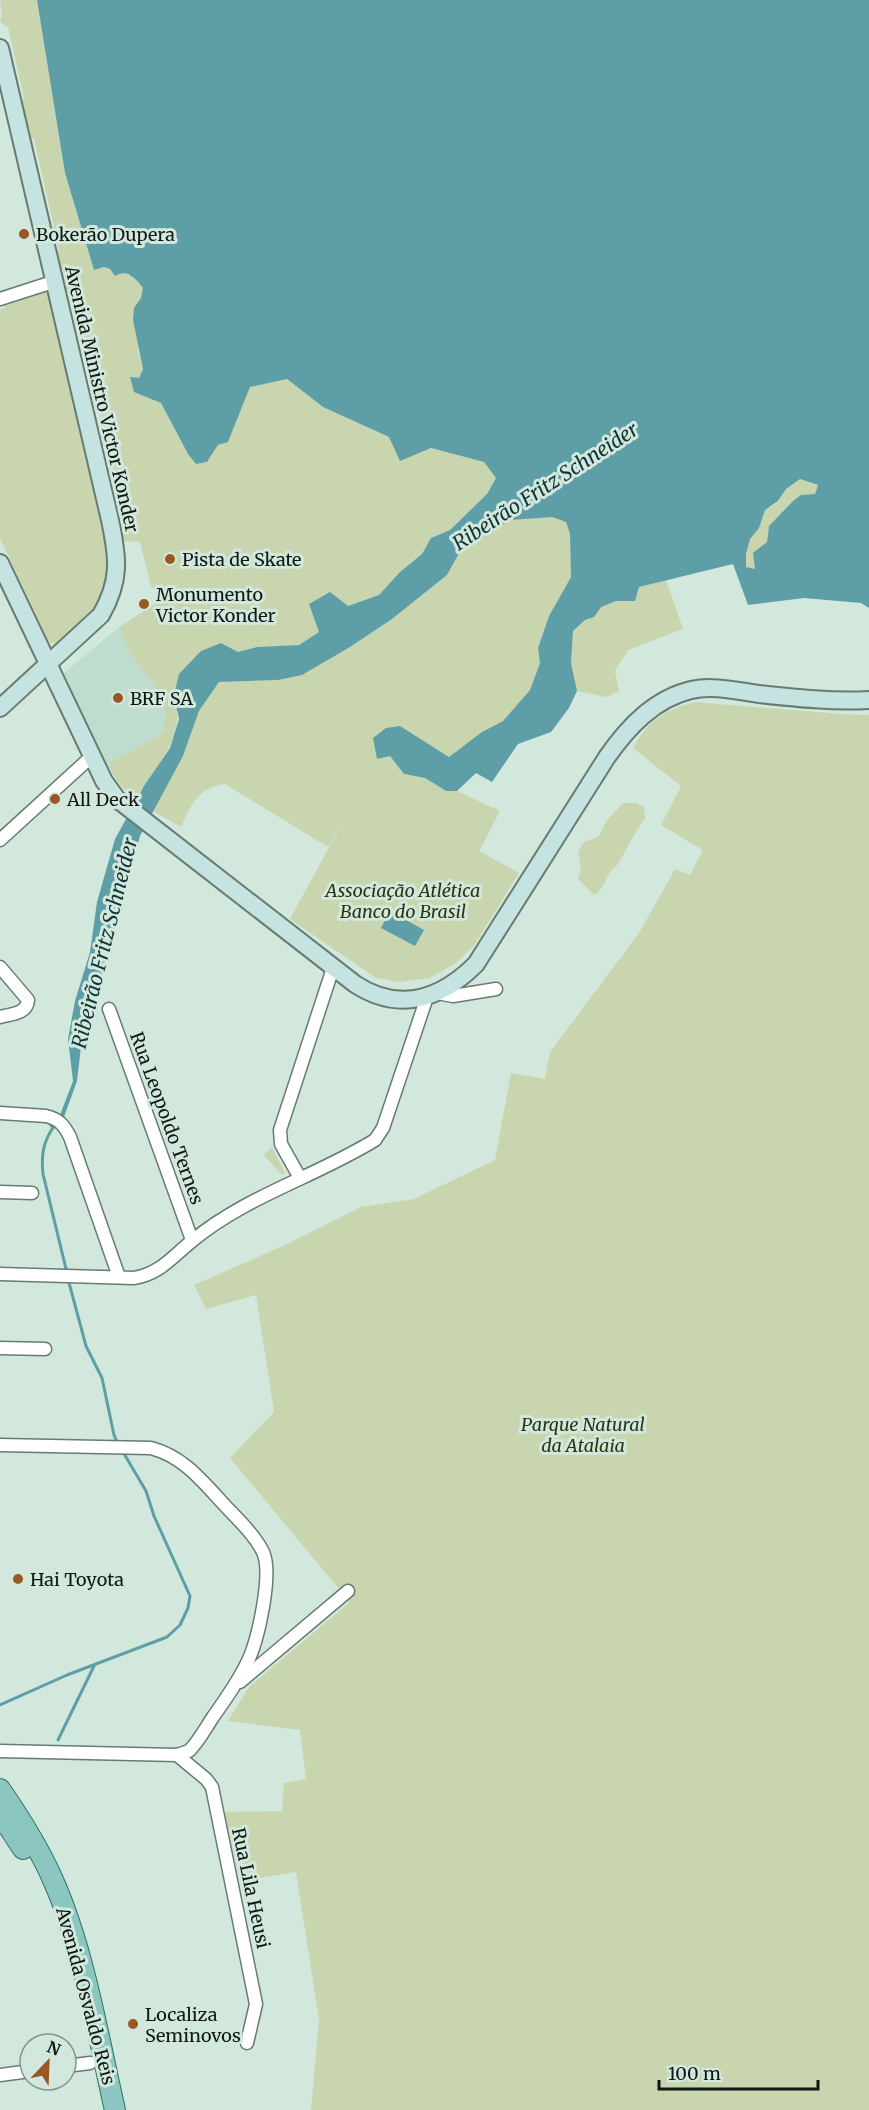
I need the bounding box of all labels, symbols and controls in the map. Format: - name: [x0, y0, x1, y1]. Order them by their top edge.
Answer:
- place label: Bokerão Dupera: [36, 223, 175, 246]
- marker: Bokerão Dupera: [17, 227, 31, 241]
- street label: Avenida Ministro Victor Konder: [60, 262, 144, 535]
- water label: Ribeirão Fritz Schneider: [448, 416, 643, 555]
- place label: Pista de Skate: [182, 548, 302, 571]
- marker: Pista de Skate: [163, 552, 177, 566]
- place label: Monumento Victor Konder: [155, 583, 276, 627]
- marker: Monumento Victor Konder: [137, 597, 151, 611]
- place label: BRF SA: [130, 687, 193, 710]
- marker: BRF SA: [111, 691, 125, 705]
- place label: All Deck: [66, 788, 140, 811]
- marker: All Deck: [48, 792, 62, 806]
- water label: Ribeirão Fritz Schneider: [66, 834, 142, 1051]
- park label: Associação Atlética Banco do Brasil: [324, 879, 480, 923]
- street label: Rua Leopoldo Ternes: [125, 1029, 209, 1208]
- park label: Parque Natural da Atalaia: [521, 1413, 645, 1457]
- place label: Hai Toyota: [30, 1568, 124, 1591]
- marker: Hai Toyota: [11, 1572, 25, 1586]
- street label: Rua Lila Heusi: [227, 1825, 275, 1951]
- street label: Avenida Osvaldo Reis: [51, 1904, 121, 2088]
- place label: Localiza Seminovos: [145, 2003, 241, 2047]
- marker: Localiza Seminovos: [126, 2017, 140, 2031]
- north arrow: [18, 2032, 78, 2092]
- text: N: [44, 2037, 64, 2060]
- scale bar: [659, 2053, 818, 2091]
- text: 100 m: [668, 2062, 721, 2085]

